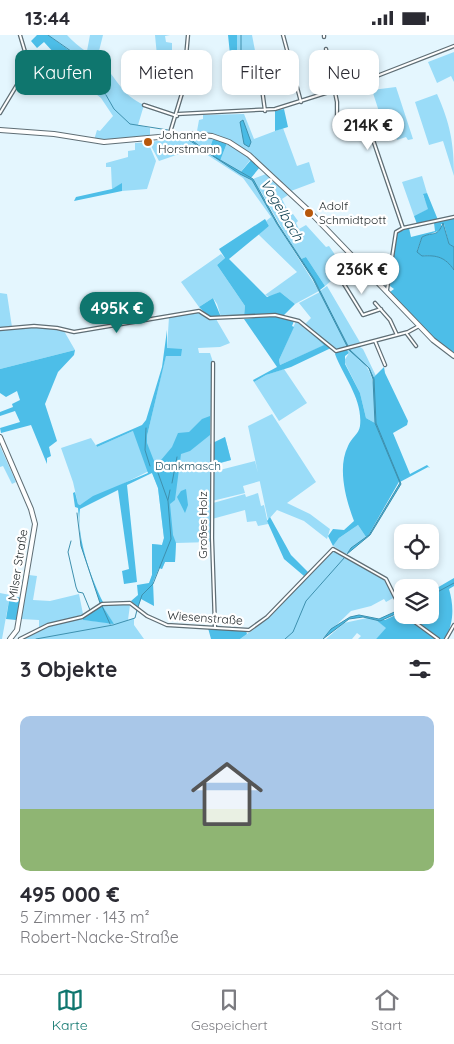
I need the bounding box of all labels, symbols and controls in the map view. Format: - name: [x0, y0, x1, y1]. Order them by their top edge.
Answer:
- text: 13:44: [25, 6, 70, 30]
- chip: Kaufen: [15, 50, 111, 95]
- chip: Mieten: [121, 50, 212, 95]
- chip: Filter: [222, 50, 299, 95]
- chip: Neu: [309, 50, 379, 95]
- pin: 214K €: [327, 109, 409, 151]
- text: 214K €: [343, 115, 393, 135]
- place label: Johanne Horstmann: [158, 127, 220, 156]
- marker: Johanne Horstmann: [142, 136, 154, 148]
- water label: Vogelbach: [256, 176, 308, 245]
- place label: Adolf Schmidtpott: [319, 198, 386, 227]
- marker: Adolf Schmidtpott: [303, 207, 315, 219]
- pin: 236K €: [321, 253, 403, 295]
- text: 236K €: [336, 259, 388, 279]
- pin: 495K €: [76, 291, 158, 334]
- text: 495K €: [91, 298, 143, 318]
- park label: Dankmasch: [155, 458, 221, 473]
- street label: Großes Holz: [195, 491, 210, 559]
- map controls: [394, 524, 439, 624]
- button: locate: [394, 524, 439, 569]
- street label: Milser Straße: [4, 528, 31, 602]
- button: layers: [394, 579, 439, 624]
- street label: Wiesenstraße: [167, 607, 244, 628]
- icon: filters: [406, 655, 434, 683]
- text: 3 Objekte: [20, 656, 117, 682]
- icon: home: [182, 749, 272, 839]
- text: 495 000 €: [20, 881, 120, 907]
- text: 5 Zimmer · 143 m²: [20, 907, 150, 927]
- text: Robert-Nacke-Straße: [20, 927, 179, 947]
- tab: Karte: [52, 986, 88, 1034]
- tab: Gespeichert: [191, 986, 268, 1034]
- tab: Start: [371, 986, 402, 1034]

